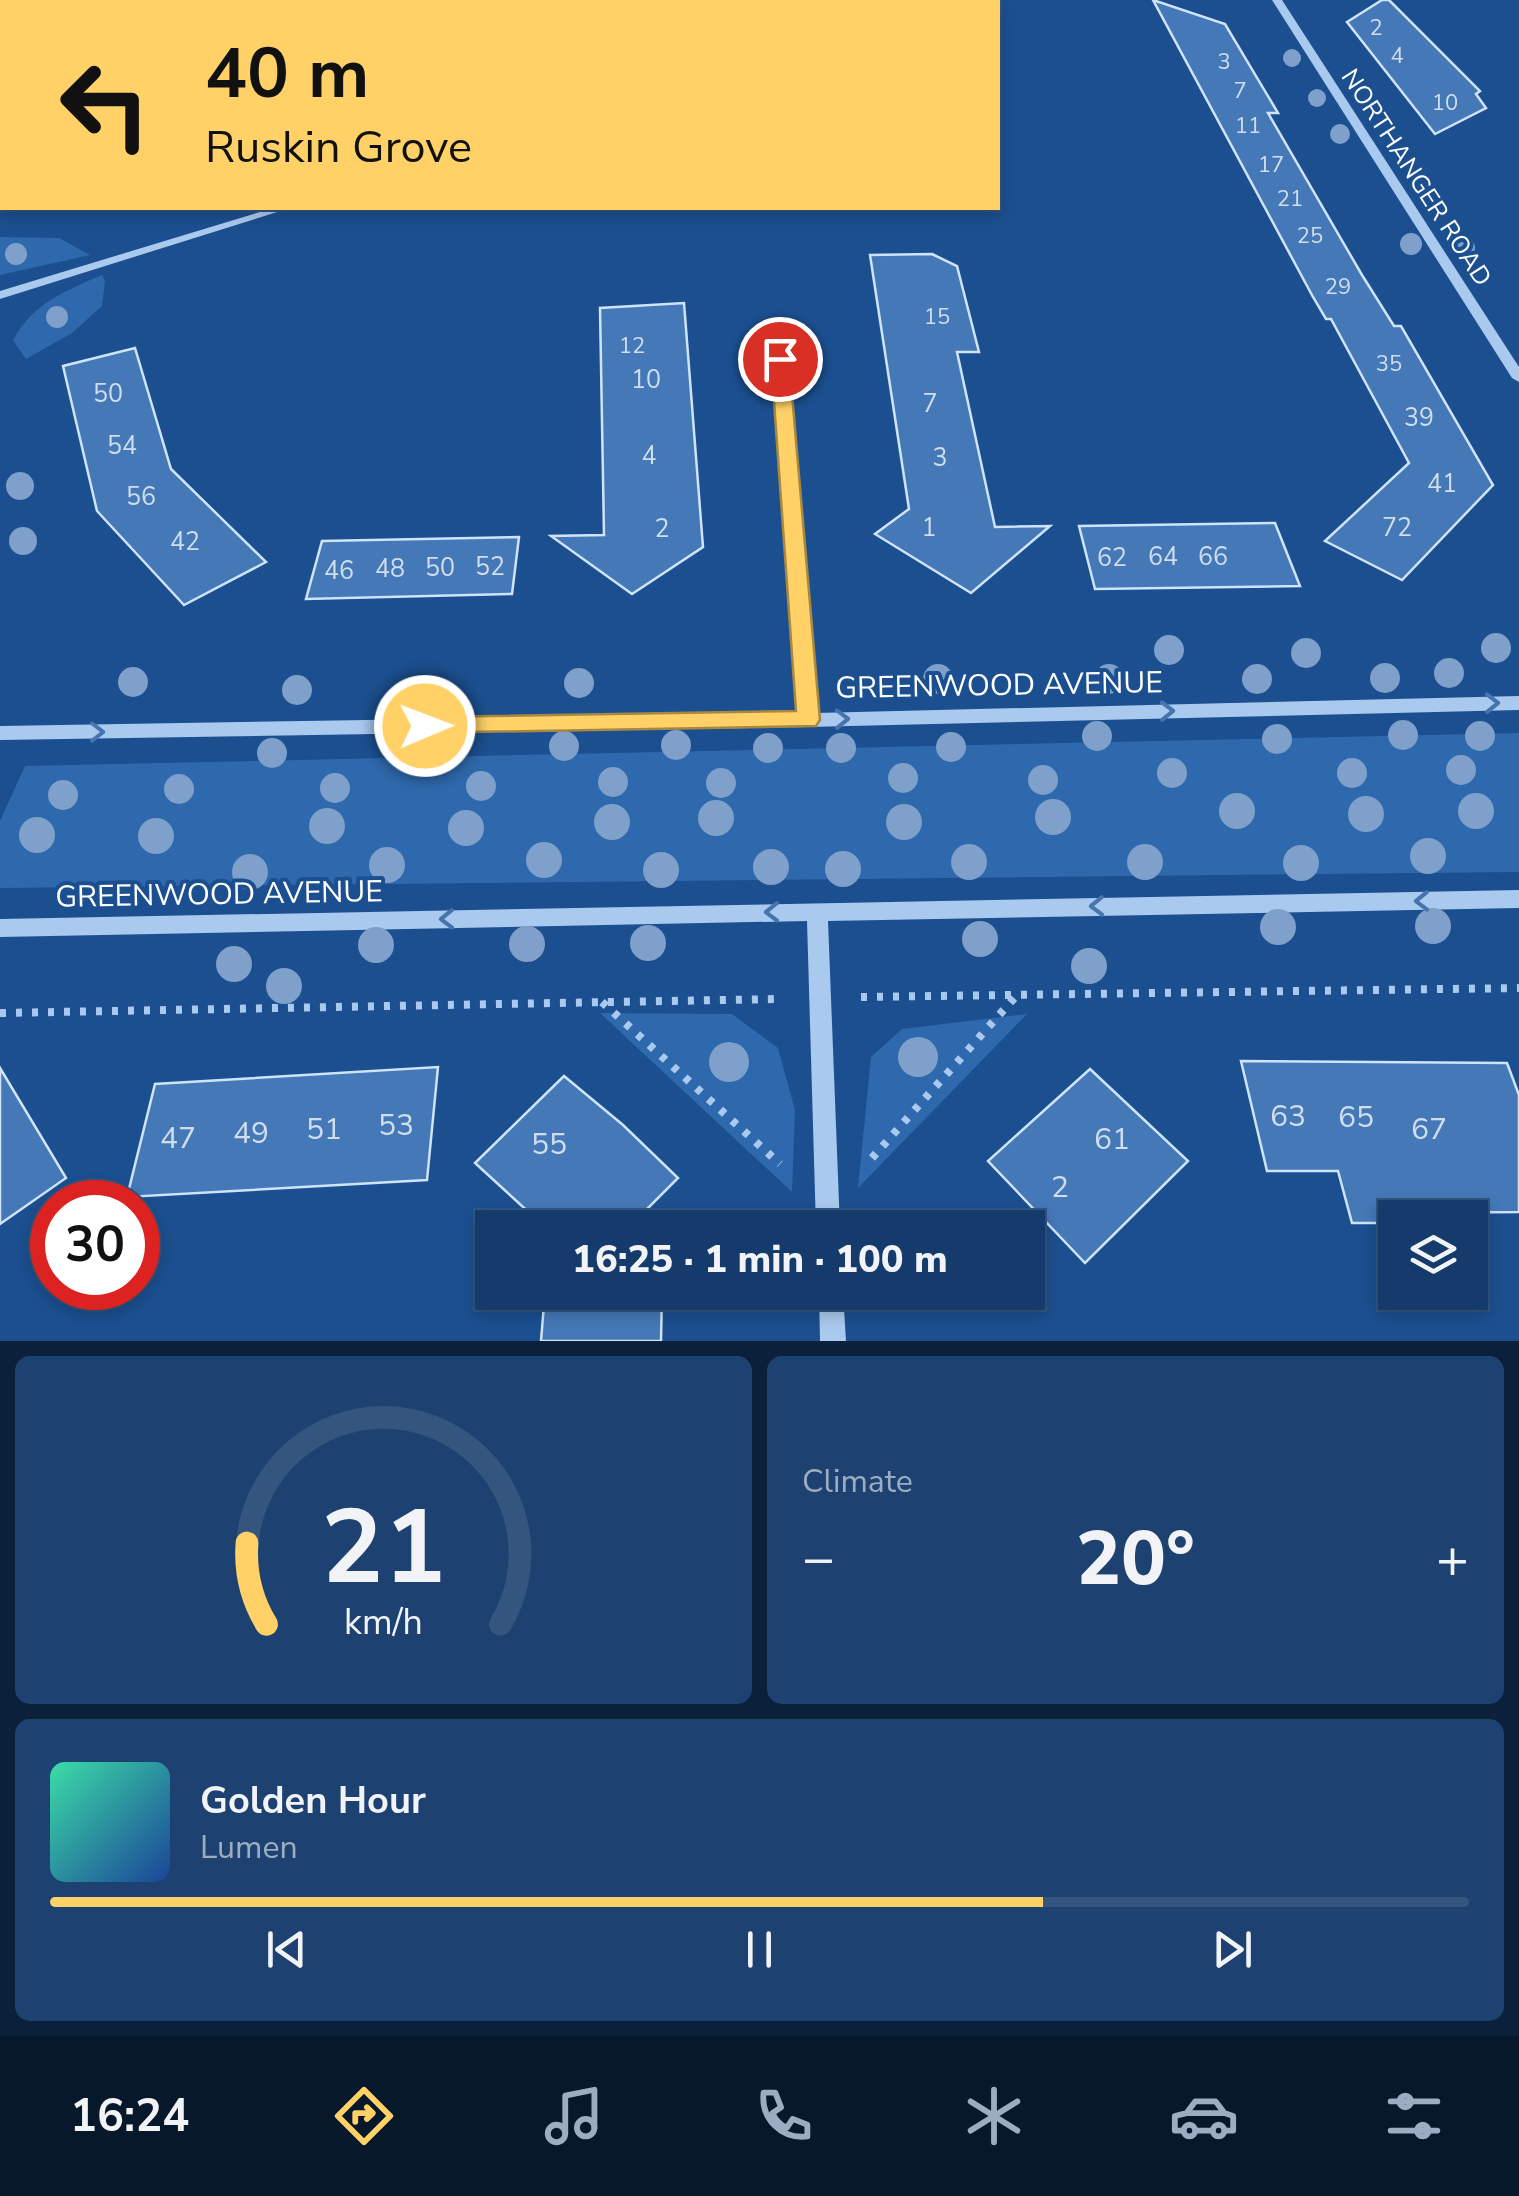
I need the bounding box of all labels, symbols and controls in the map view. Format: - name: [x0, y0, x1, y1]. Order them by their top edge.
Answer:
- house number: 2: [1369, 13, 1383, 43]
- text: 40 m: [205, 26, 369, 122]
- icon: left: [40, 40, 170, 170]
- house number: 4: [1390, 41, 1404, 71]
- house number: 3: [1217, 47, 1231, 77]
- street label: NORTHANGER ROAD: [1333, 62, 1499, 293]
- house number: 7: [1233, 76, 1247, 106]
- house number: 10: [1432, 88, 1458, 118]
- house number: 11: [1235, 111, 1261, 141]
- text: Ruskin Grove: [205, 117, 472, 178]
- house number: 17: [1258, 150, 1284, 180]
- house number: 21: [1277, 184, 1303, 214]
- house number: 25: [1297, 221, 1323, 251]
- house number: 29: [1325, 272, 1351, 302]
- house number: 15: [924, 302, 950, 332]
- pin: [738, 317, 823, 402]
- house number: 12: [619, 331, 645, 361]
- icon: arrive: [753, 332, 808, 387]
- house number: 35: [1376, 349, 1402, 379]
- house number: 10: [631, 363, 661, 397]
- house number: 50: [93, 377, 123, 411]
- house number: 7: [922, 387, 938, 421]
- house number: 39: [1404, 401, 1434, 435]
- house number: 54: [107, 429, 137, 463]
- house number: 4: [641, 439, 657, 473]
- house number: 3: [932, 441, 948, 475]
- house number: 41: [1427, 467, 1457, 501]
- house number: 56: [126, 480, 156, 514]
- house number: 1: [921, 511, 937, 545]
- house number: 72: [1382, 511, 1412, 545]
- house number: 2: [654, 512, 670, 546]
- house number: 42: [170, 525, 200, 559]
- house number: 64: [1148, 540, 1178, 574]
- house number: 66: [1198, 540, 1228, 574]
- house number: 62: [1097, 541, 1127, 575]
- house number: 52: [475, 550, 505, 584]
- house number: 50: [425, 551, 455, 585]
- house number: 48: [375, 552, 405, 586]
- house number: 46: [324, 554, 354, 588]
- street label: GREENWOOD AVENUE: [835, 662, 1163, 709]
- position arrow: [373, 674, 477, 778]
- one-way arrow: [1485, 693, 1501, 714]
- one-way arrow: [1160, 701, 1176, 722]
- one-way arrow: [836, 708, 851, 730]
- one-way arrow: [90, 721, 106, 743]
- street label: GREENWOOD AVENUE: [55, 871, 383, 918]
- one-way arrow: [1413, 890, 1429, 911]
- one-way arrow: [1088, 896, 1104, 917]
- one-way arrow: [763, 902, 779, 923]
- one-way arrow: [438, 908, 454, 930]
- house number: 63: [1270, 1096, 1306, 1137]
- house number: 65: [1338, 1097, 1374, 1138]
- house number: 53: [378, 1105, 414, 1146]
- house number: 51: [306, 1109, 342, 1150]
- house number: 67: [1411, 1109, 1447, 1150]
- house number: 49: [233, 1113, 269, 1154]
- house number: 47: [160, 1118, 196, 1159]
- house number: 61: [1094, 1119, 1130, 1160]
- house number: 55: [531, 1124, 567, 1165]
- house number: 2: [1051, 1167, 1069, 1208]
- speed limit sign: 30: [30, 1180, 160, 1310]
- map controls: [1378, 1200, 1488, 1310]
- button: layers: [1378, 1200, 1488, 1310]
- text: 16:25 · 1 min · 100 m: [572, 1234, 948, 1285]
- text: Climate: [802, 1460, 913, 1503]
- text: 21: [321, 1477, 446, 1619]
- text: 20°: [1076, 1508, 1195, 1610]
- text: −: [802, 1521, 835, 1596]
- text: +: [1436, 1521, 1469, 1596]
- text: km/h: [344, 1598, 423, 1647]
- text: Golden Hour: [200, 1775, 426, 1826]
- text: Lumen: [200, 1826, 298, 1869]
- icon: previous: [259, 1922, 314, 1977]
- icon: pause: [732, 1922, 787, 1977]
- icon: next: [1205, 1922, 1260, 1977]
- icon: directions: [329, 2081, 399, 2151]
- icon: music: [539, 2081, 609, 2151]
- icon: phone: [749, 2081, 819, 2151]
- icon: climate: [959, 2081, 1029, 2151]
- icon: car: [1169, 2081, 1239, 2151]
- icon: filters: [1379, 2081, 1449, 2151]
- text: 16:24: [70, 2086, 189, 2147]

